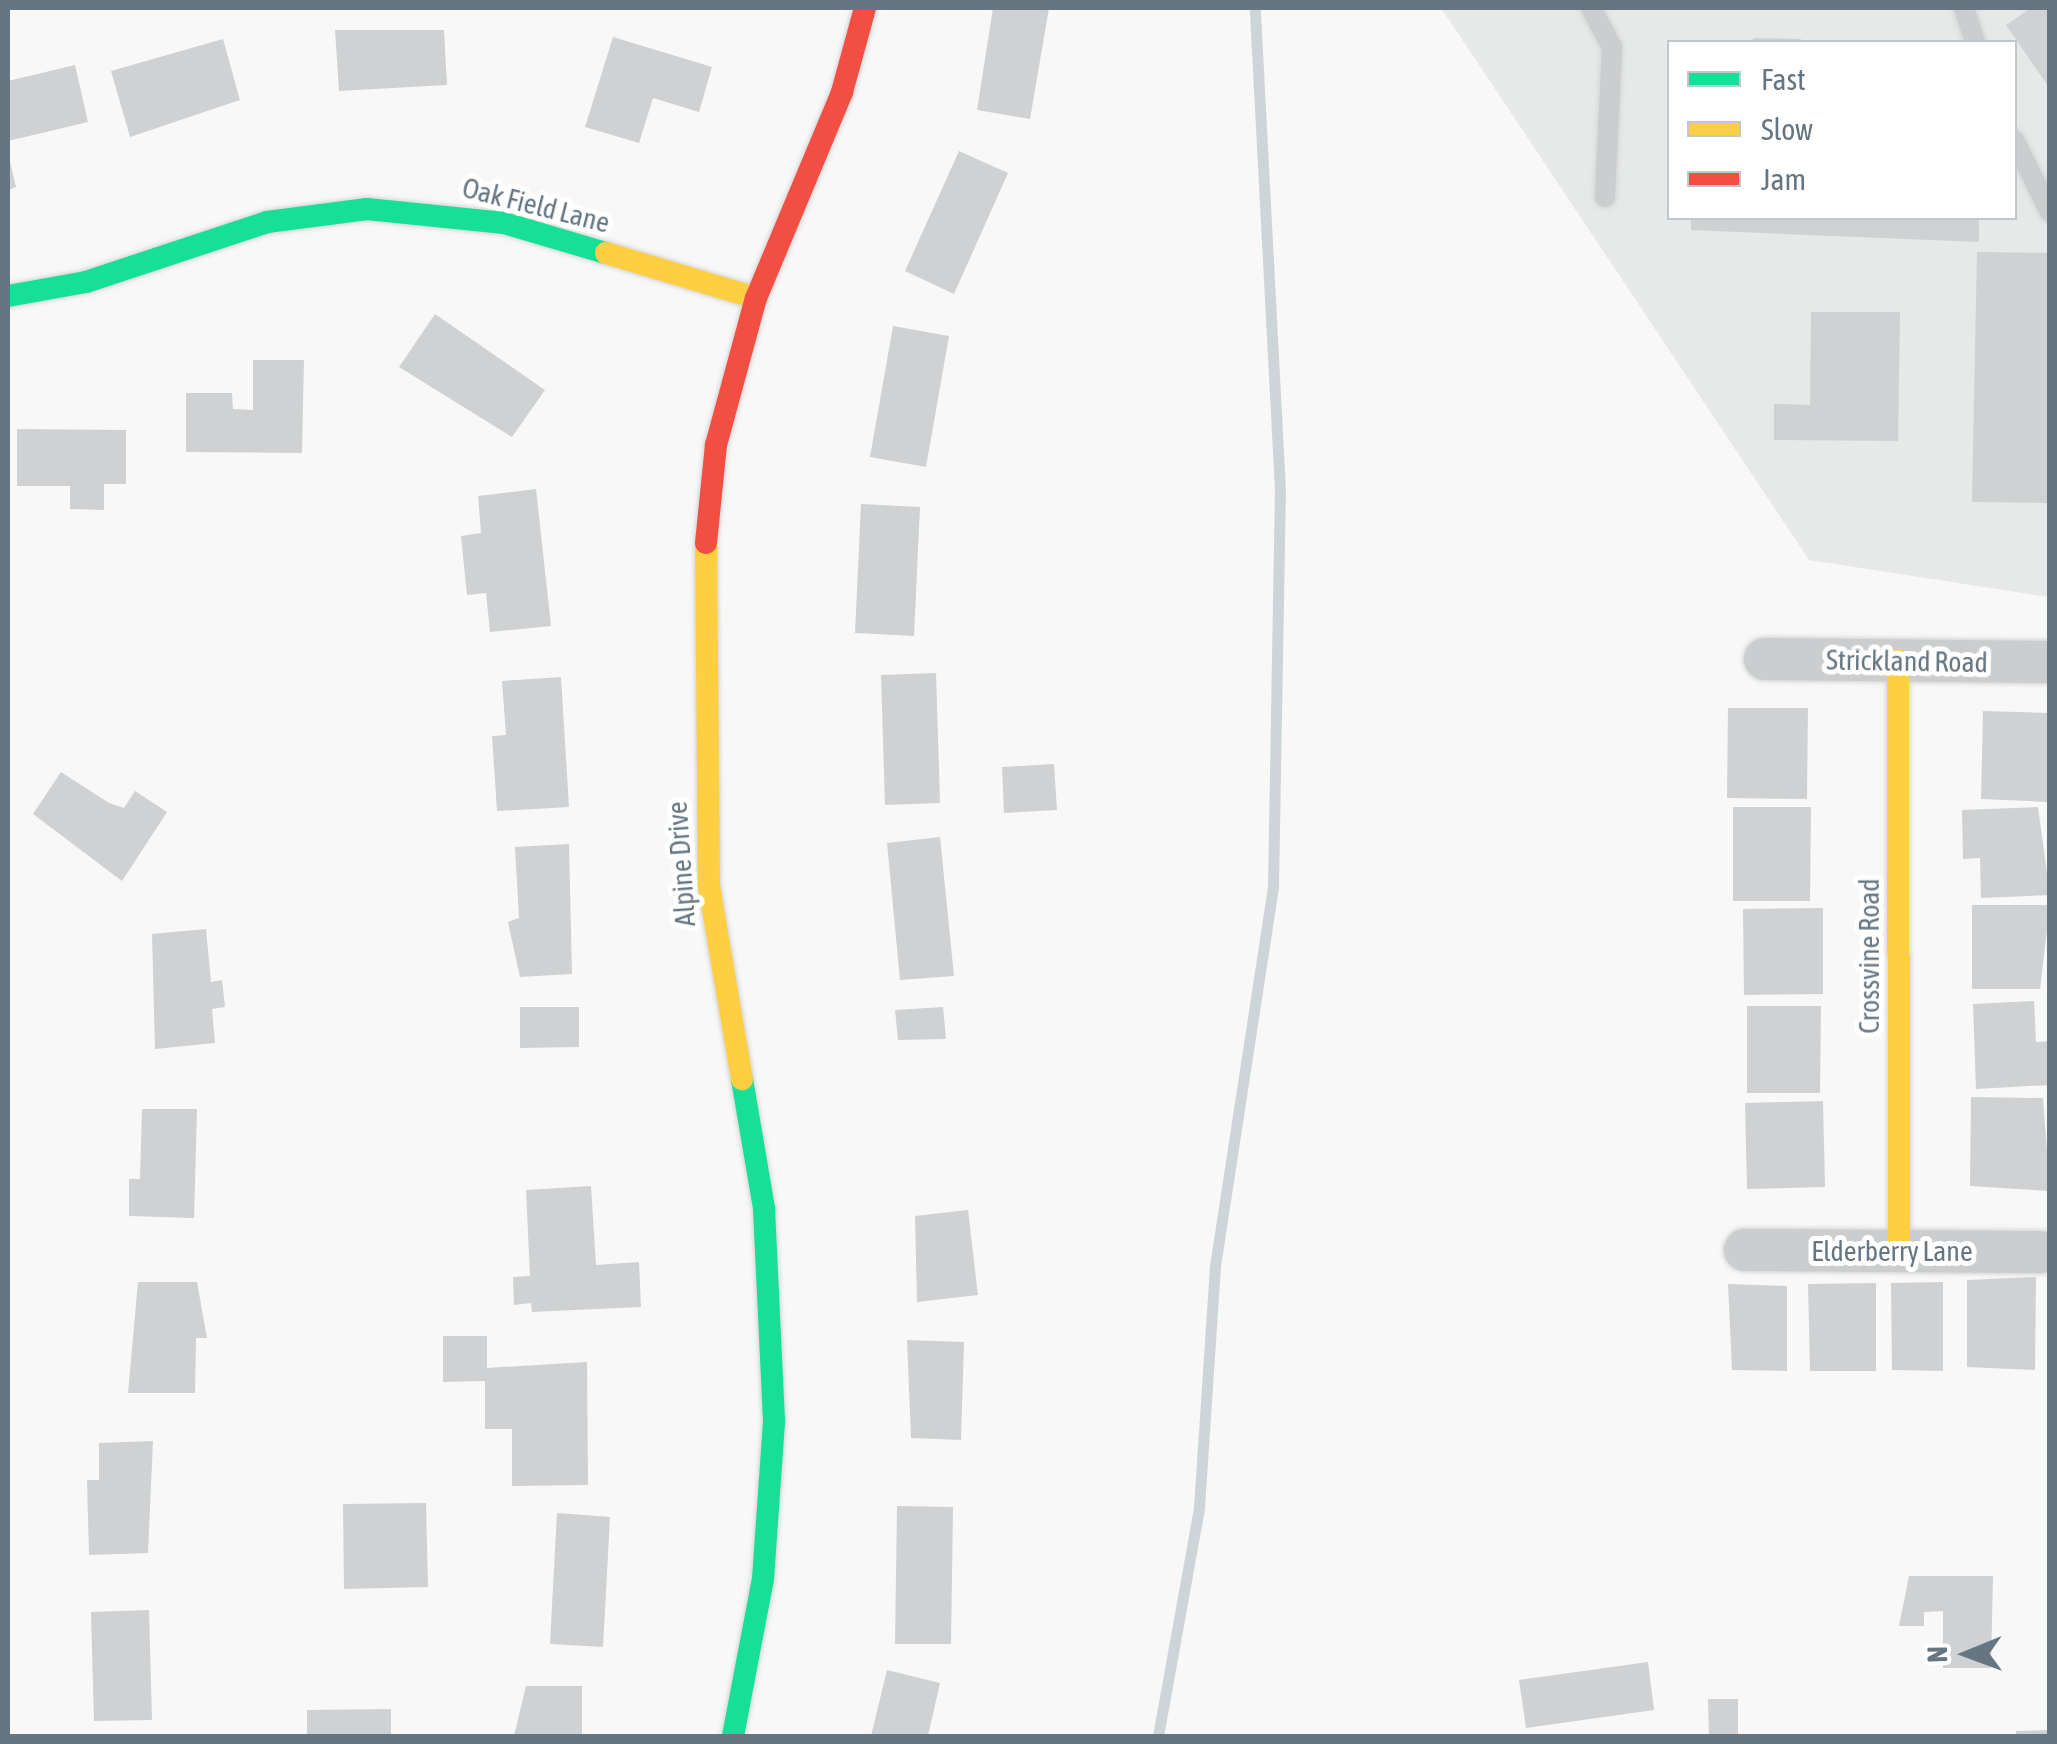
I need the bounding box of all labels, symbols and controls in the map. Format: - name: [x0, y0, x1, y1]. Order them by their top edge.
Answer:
- legend: [1667, 40, 2017, 220]
- text: Fast: [1761, 62, 1806, 96]
- text: Slow: [1761, 112, 1813, 146]
- text: Jam: [1761, 162, 1806, 196]
- street label: Oak Field Lane: [459, 171, 613, 239]
- street label: Strickland Road: [1826, 643, 1988, 679]
- street label: Alpine Drive: [660, 800, 702, 928]
- street label: Crossvine Road: [1852, 878, 1886, 1034]
- street label: Elderberry Lane: [1811, 1234, 1973, 1268]
- north arrow: [1917, 1604, 2017, 1704]
- text: N: [1921, 1646, 1953, 1663]

